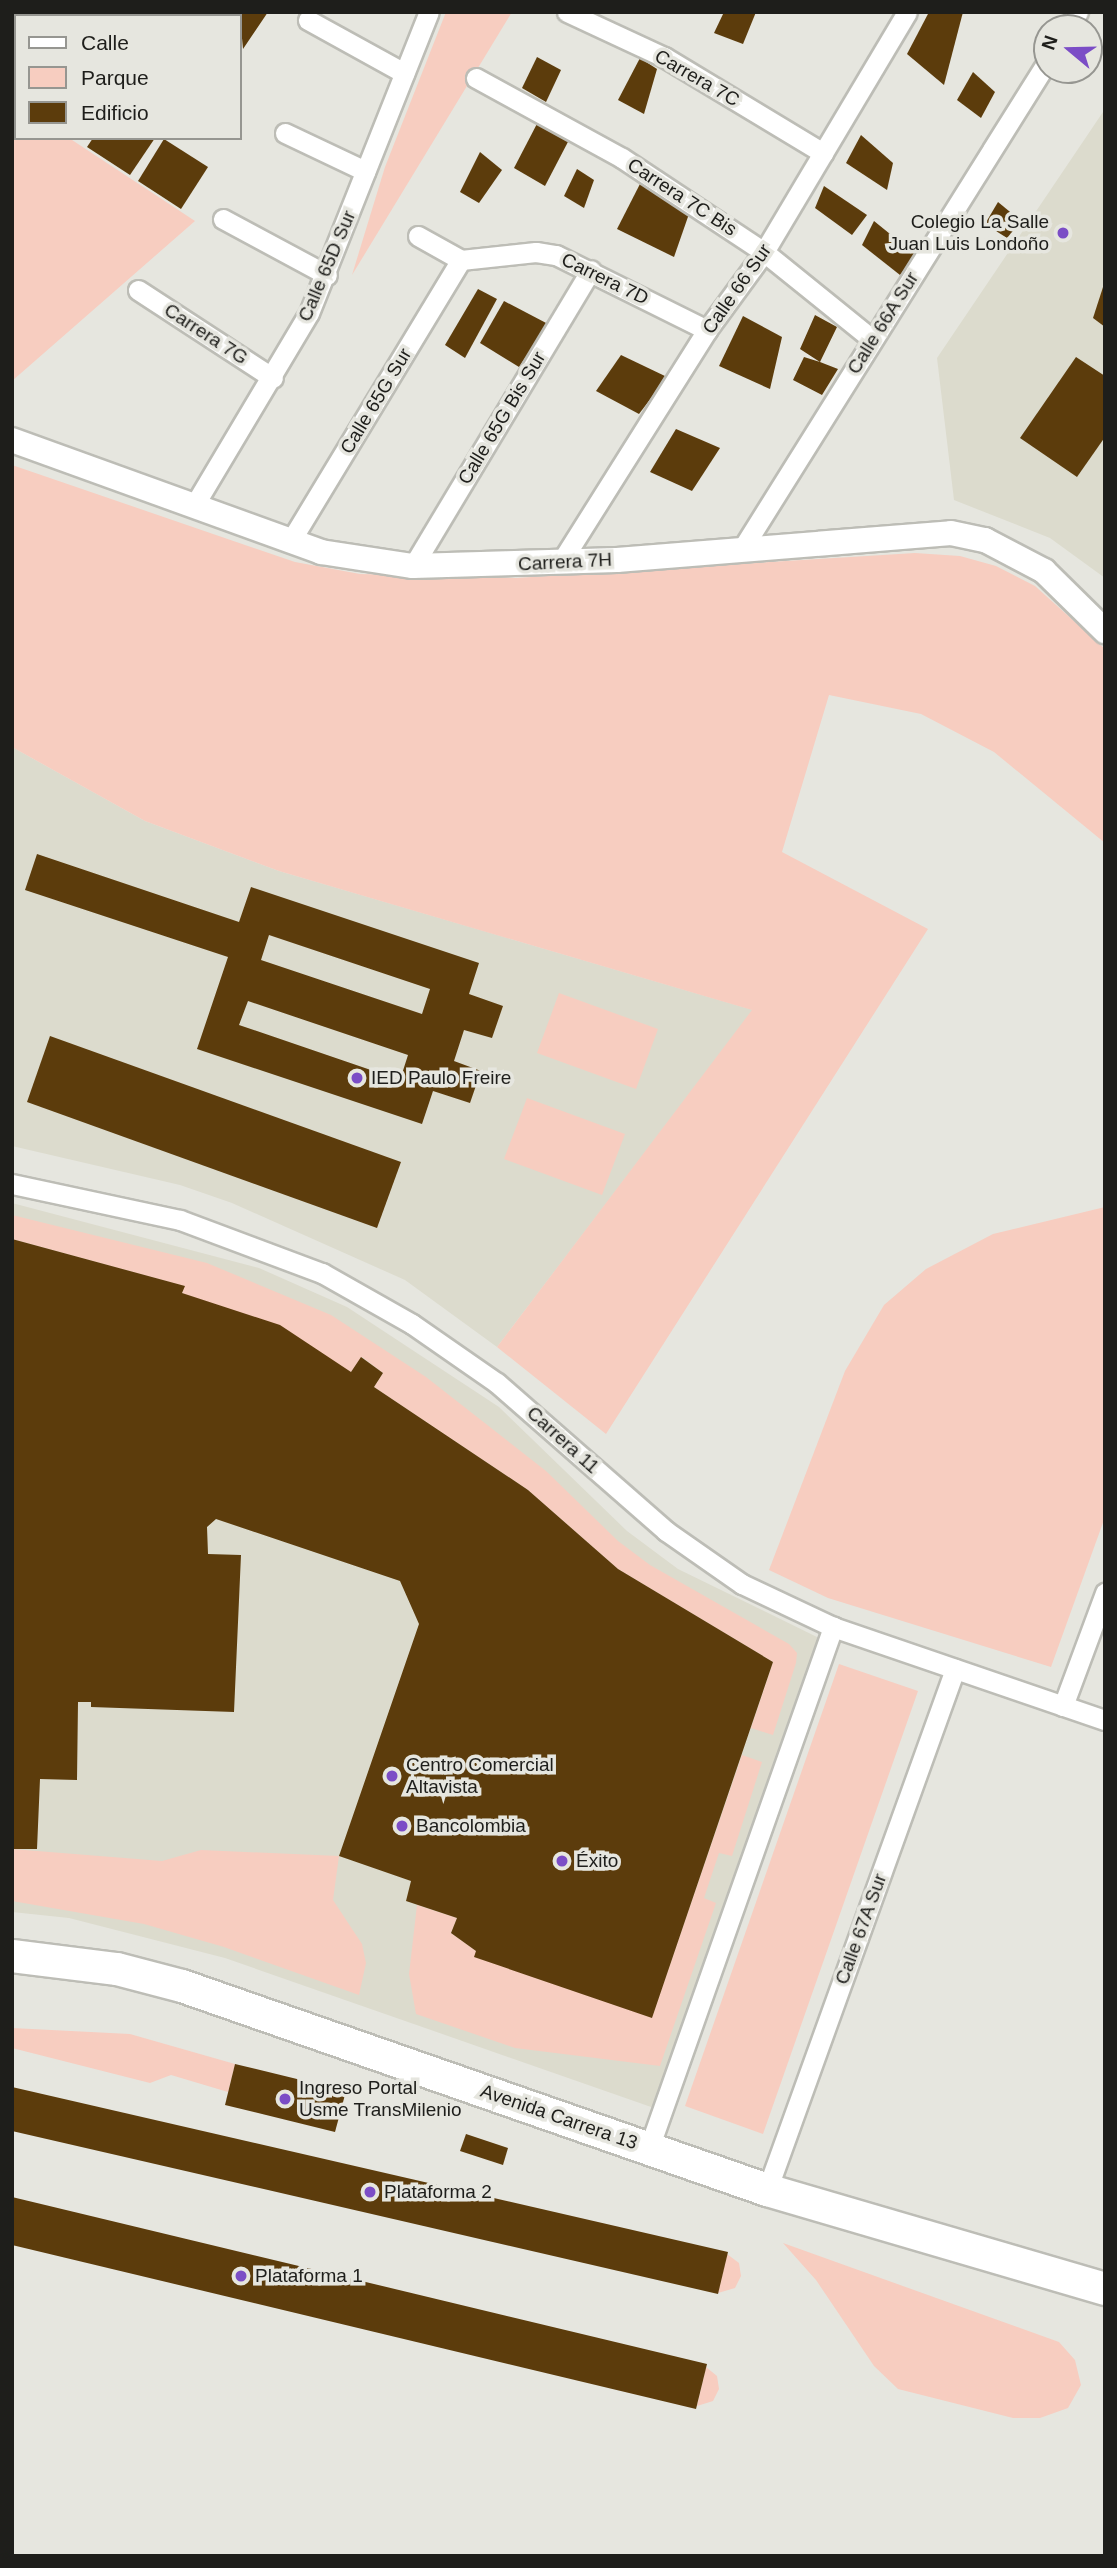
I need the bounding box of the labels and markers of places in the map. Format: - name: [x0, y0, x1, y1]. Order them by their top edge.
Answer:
- place label: Colegio La Salle Juan Luis Londoño: [888, 211, 1049, 255]
- marker: Colegio La Salle Juan Luis Londoño: [1055, 225, 1071, 241]
- place label: IED Paulo Freire: [371, 1067, 511, 1089]
- marker: IED Paulo Freire: [349, 1070, 365, 1086]
- place label: Centro Comercial Altavista: [406, 1754, 554, 1798]
- marker: Centro Comercial Altavista: [384, 1768, 400, 1784]
- place label: Bancolombia: [416, 1815, 526, 1837]
- marker: Bancolombia: [394, 1818, 410, 1834]
- place label: Éxito: [576, 1850, 618, 1872]
- marker: Éxito: [554, 1853, 570, 1869]
- place label: Ingreso Portal Usme TransMilenio: [299, 2077, 462, 2121]
- marker: Ingreso Portal Usme TransMilenio: [277, 2091, 293, 2107]
- place label: Plataforma 2: [384, 2181, 492, 2203]
- marker: Plataforma 2: [362, 2184, 378, 2200]
- place label: Plataforma 1: [255, 2265, 363, 2287]
- marker: Plataforma 1: [233, 2268, 249, 2284]

